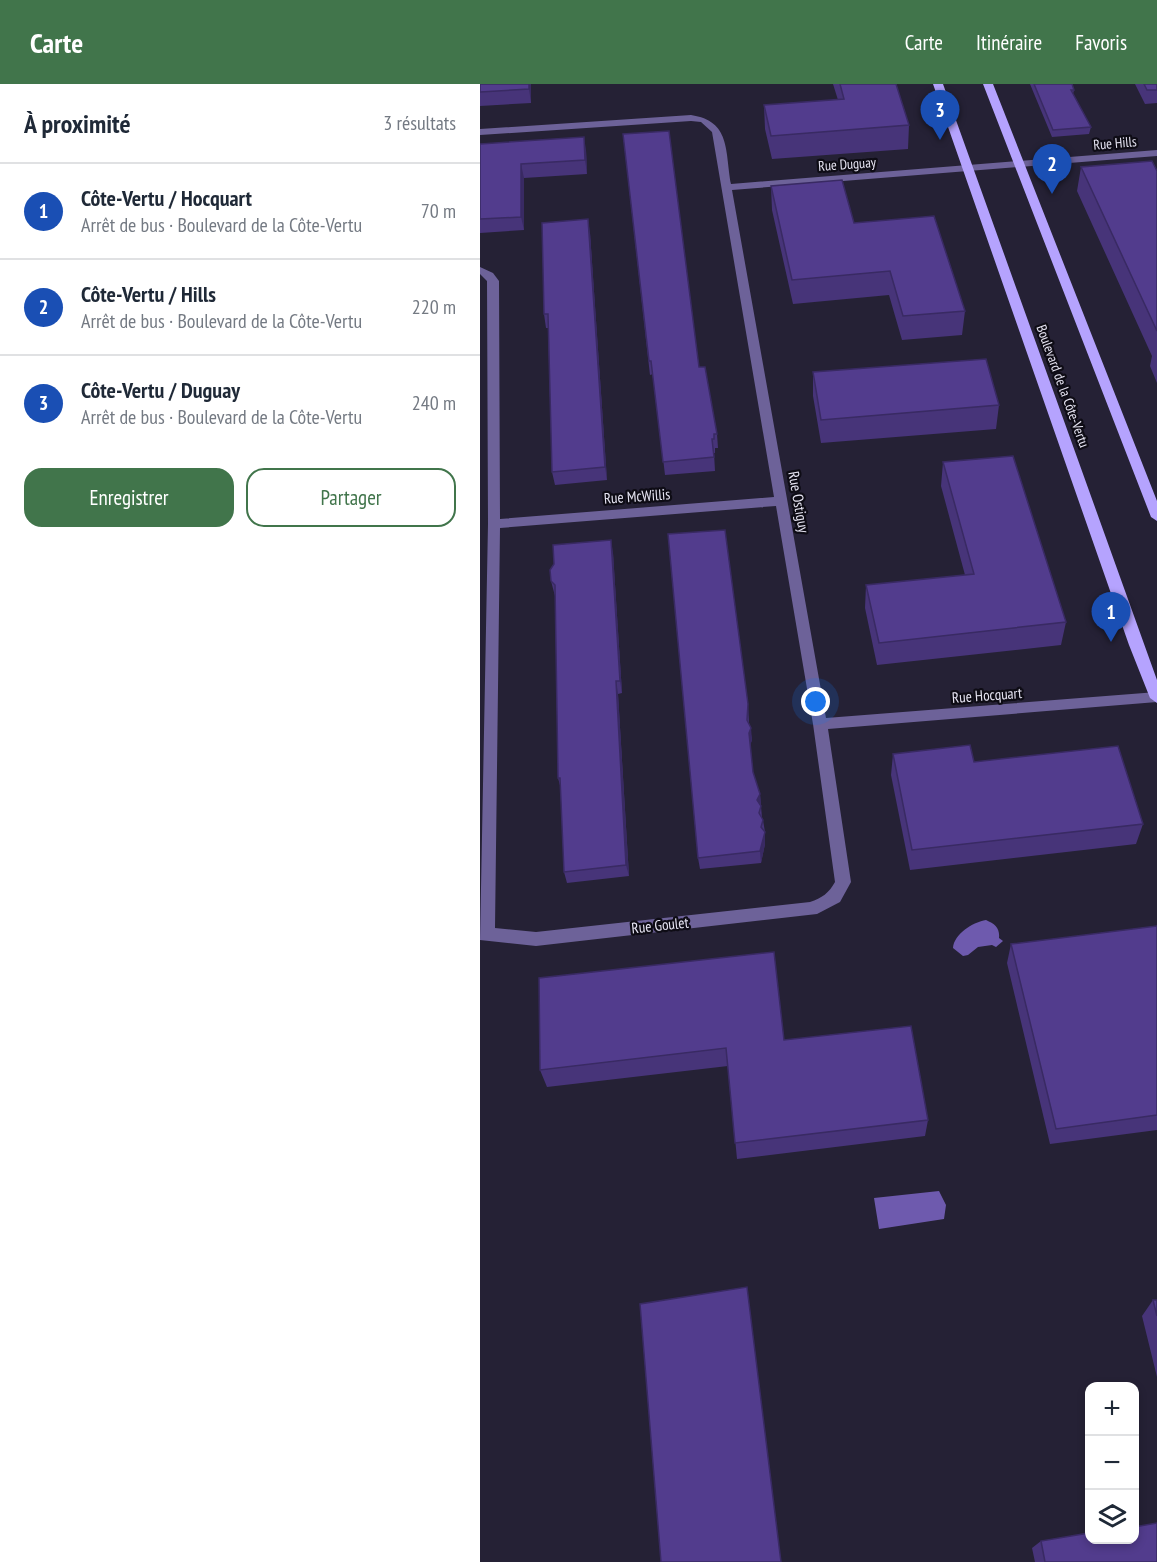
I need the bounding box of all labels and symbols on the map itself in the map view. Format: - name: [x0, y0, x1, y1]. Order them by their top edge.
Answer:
- pin: 3: [920, 91, 960, 140]
- street label: Rue Hills: [1093, 132, 1138, 154]
- pin: 2: [1032, 144, 1072, 194]
- street label: Rue Duguay: [817, 153, 877, 175]
- street label: Boulevard de la Côte-Vertu: [1032, 322, 1094, 450]
- street label: Rue Ostiguy: [784, 470, 814, 535]
- street label: Rue McWillis: [603, 484, 671, 508]
- pin: 1: [1092, 592, 1130, 642]
- street label: Rue Hocquart: [951, 683, 1023, 707]
- your location: [801, 687, 830, 716]
- street label: Rue Goulet: [631, 913, 689, 937]

